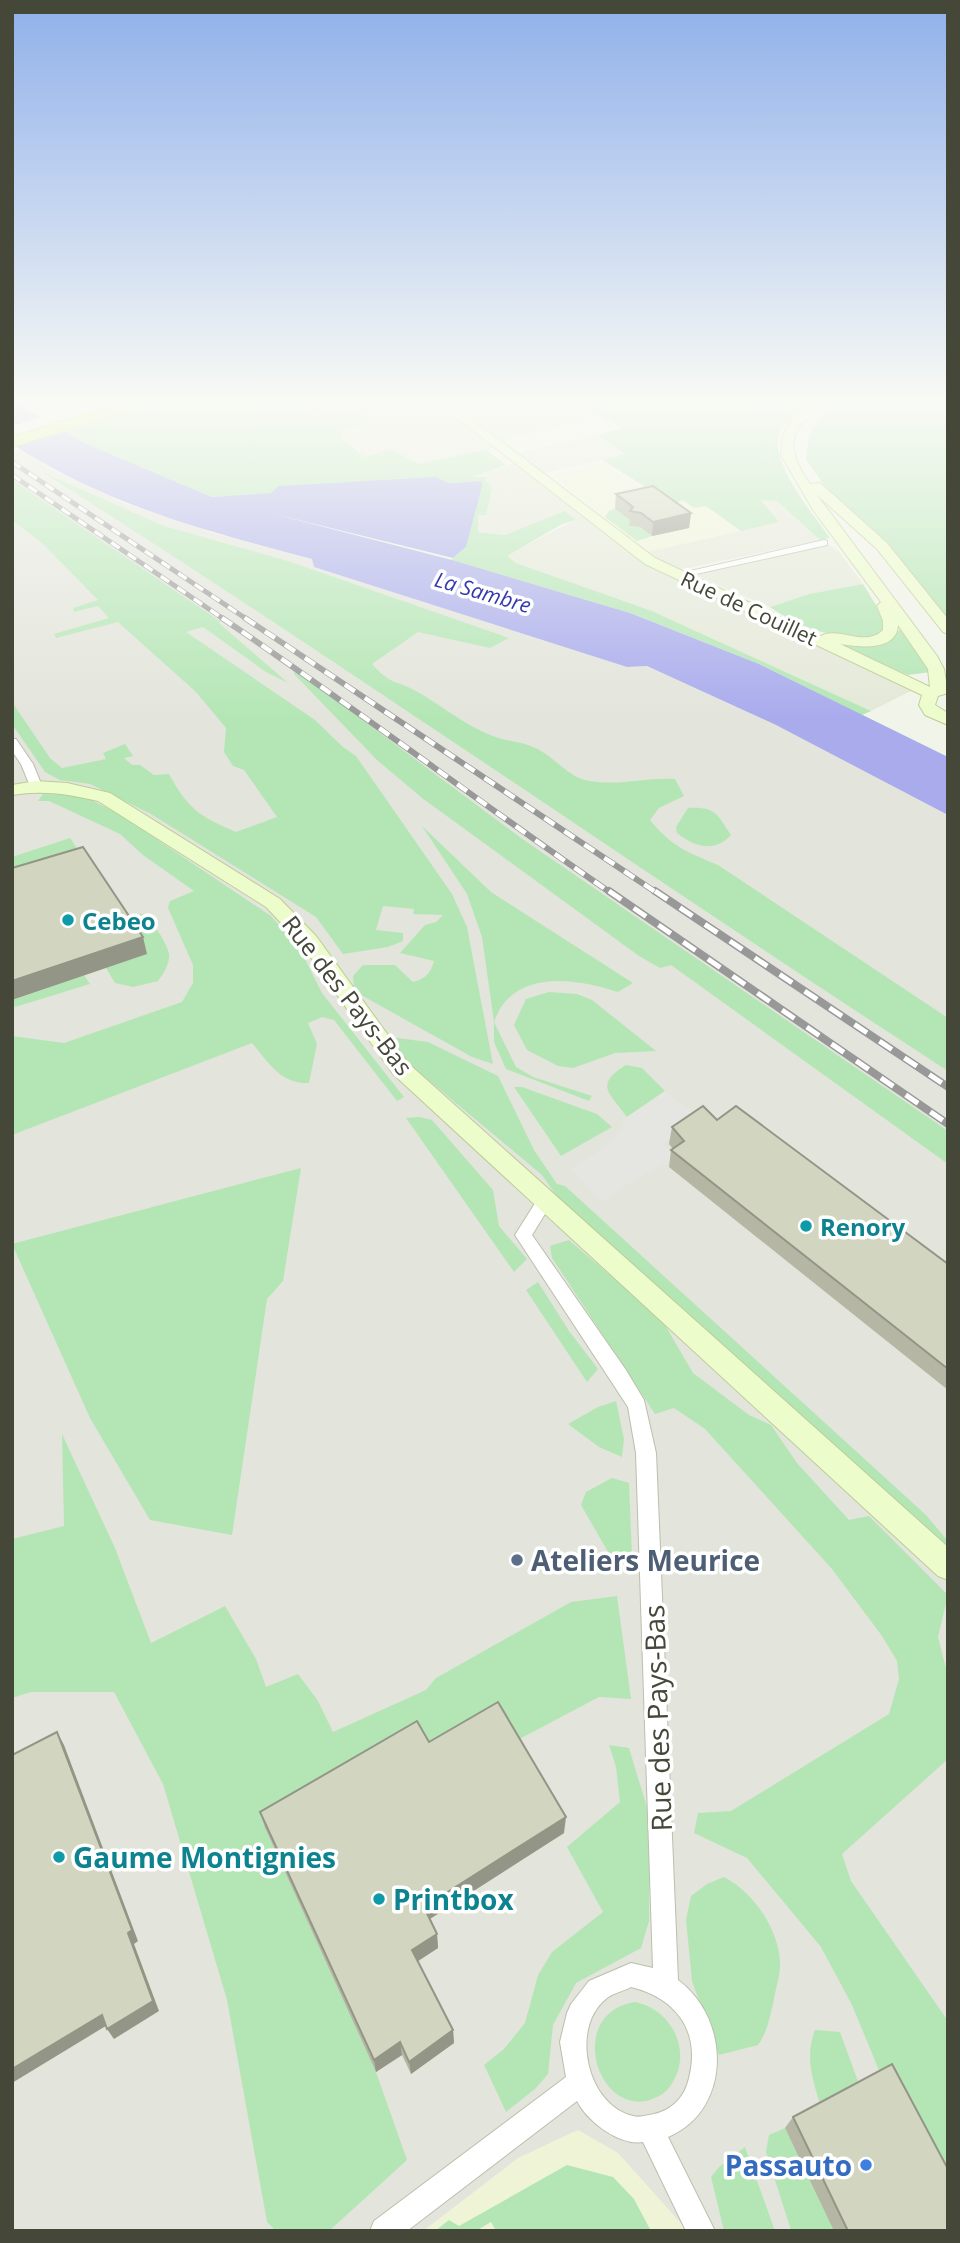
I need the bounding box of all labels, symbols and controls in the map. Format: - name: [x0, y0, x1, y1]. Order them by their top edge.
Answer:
- street label: Rue de Couillet: [676, 564, 822, 652]
- water label: La Sambre: [432, 565, 534, 619]
- place label: Cebeo: [82, 904, 156, 937]
- street label: Rue des Pays-Bas: [275, 908, 421, 1082]
- marker: Cebeo: [60, 912, 76, 928]
- place label: Renory: [820, 1210, 906, 1243]
- marker: Renory: [798, 1218, 814, 1234]
- place label: Ateliers Meurice: [531, 1541, 760, 1579]
- marker: Ateliers Meurice: [509, 1552, 525, 1568]
- street label: Rue des Pays-Bas: [634, 1604, 680, 1832]
- place label: Gaume Montignies: [73, 1838, 336, 1876]
- marker: Gaume Montignies: [51, 1849, 67, 1865]
- place label: Printbox: [393, 1880, 514, 1918]
- marker: Printbox: [371, 1891, 387, 1907]
- place label: Passauto: [725, 2146, 852, 2184]
- marker: Passauto: [858, 2157, 874, 2173]

